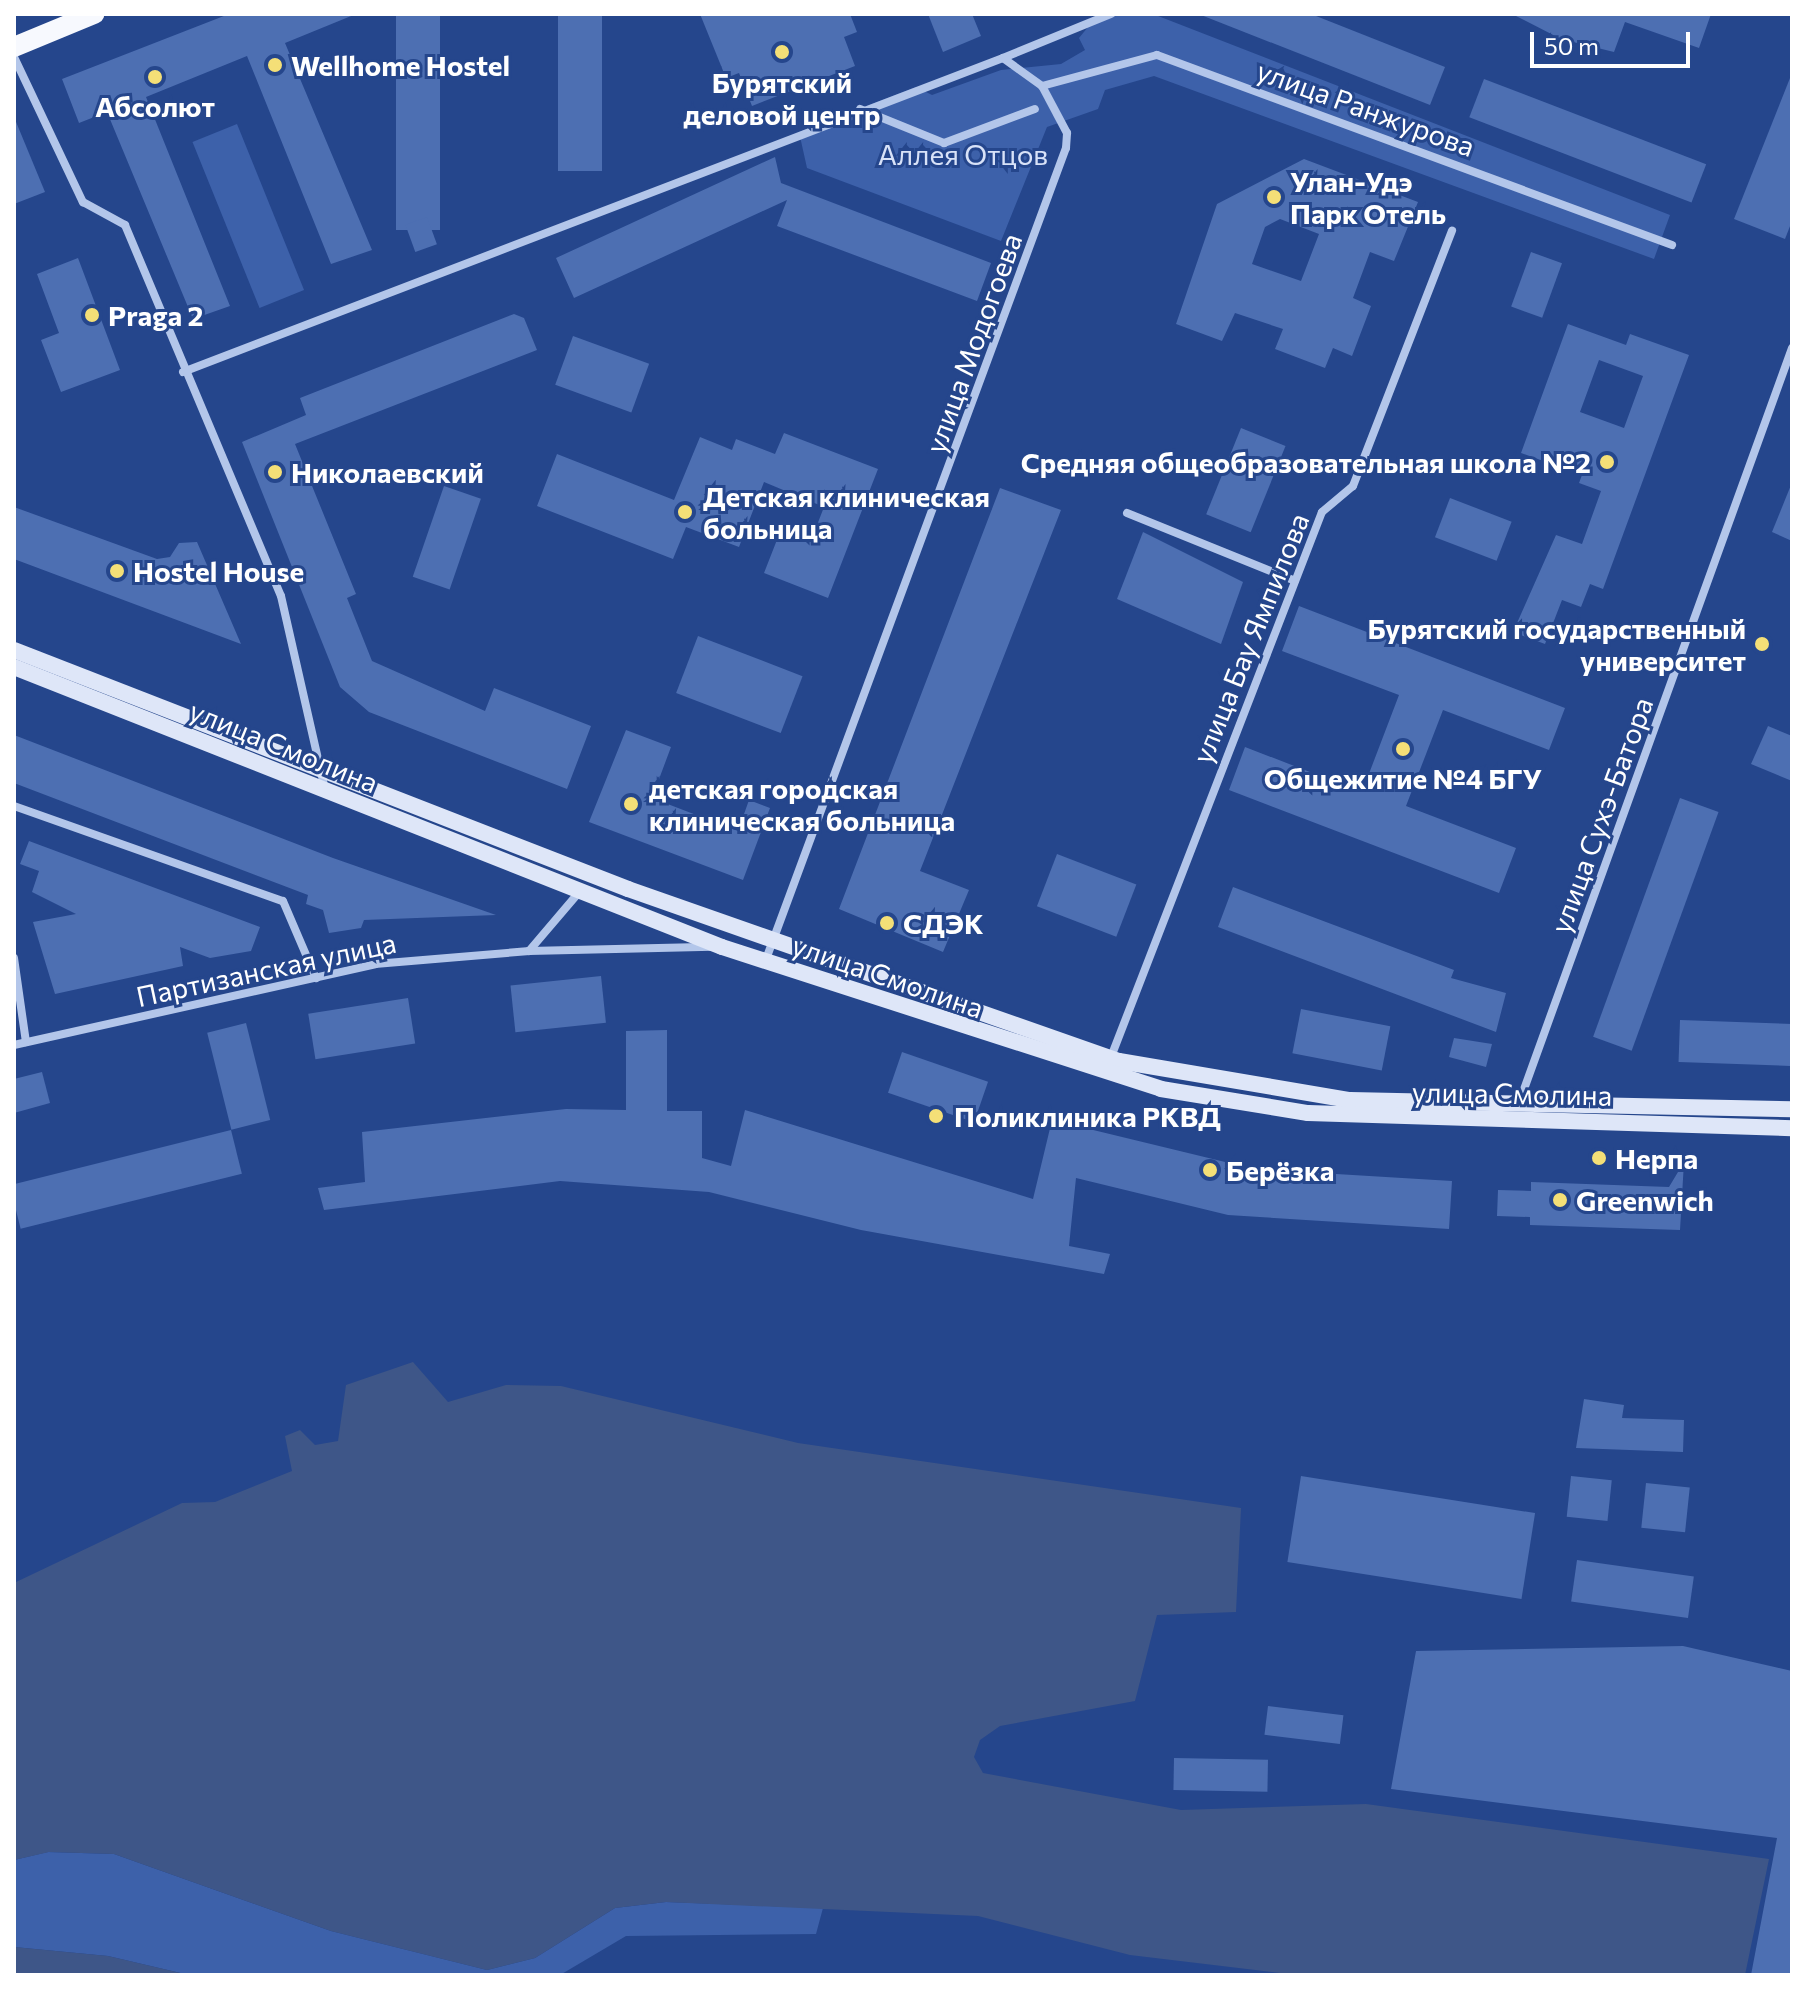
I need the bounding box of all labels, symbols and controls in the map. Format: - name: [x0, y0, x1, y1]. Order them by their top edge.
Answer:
- scale bar: [1534, 16, 1694, 66]
- text: 50 m: [1544, 31, 1599, 60]
- marker: Бурятский деловой центр: [773, 43, 791, 61]
- place label: Wellhome Hostel: [291, 48, 510, 82]
- street label: улица Ранжурова: [1253, 53, 1479, 163]
- marker: Wellhome Hostel: [266, 56, 284, 74]
- place label: Бурятский деловой центр: [683, 65, 881, 131]
- marker: Абсолют: [146, 68, 164, 86]
- place label: Абсолют: [95, 89, 215, 123]
- park label: Аллея Отцов: [878, 137, 1048, 171]
- place label: Улан-Удэ Парк Отель: [1290, 164, 1446, 230]
- marker: Улан-Удэ Парк Отель: [1265, 188, 1283, 206]
- street label: улица Модогоева: [918, 229, 1028, 457]
- place label: Praga 2: [108, 298, 204, 332]
- marker: Praga 2: [83, 306, 101, 324]
- place label: Средняя общеобразовательная школа №2: [1021, 445, 1591, 479]
- marker: Средняя общеобразовательная школа №2: [1598, 453, 1616, 471]
- place label: Николаевский: [291, 455, 484, 489]
- marker: Николаевский: [266, 463, 284, 481]
- place label: Детская клиническая больница: [703, 479, 990, 545]
- marker: Детская клиническая больница: [674, 501, 696, 523]
- street label: улица Бау Ямпилова: [1185, 508, 1315, 768]
- place label: Hostel House: [133, 554, 304, 588]
- marker: Hostel House: [108, 562, 126, 580]
- place label: Бурятский государственный университет: [1368, 611, 1746, 677]
- marker: Бурятский государственный университет: [1753, 635, 1771, 653]
- street label: улица Смолина: [185, 693, 383, 799]
- street label: улица Сухэ-Батора: [1543, 693, 1659, 937]
- marker: Общежитие №4 БГУ: [1394, 740, 1412, 758]
- place label: Общежитие №4 БГУ: [1264, 761, 1542, 795]
- place label: детская городская клиническая больница: [649, 771, 955, 837]
- marker: детская городская клиническая больница: [620, 793, 642, 815]
- place label: СДЭК: [903, 906, 984, 940]
- marker: СДЭК: [878, 914, 896, 932]
- street label: Партизанская улица: [133, 925, 399, 1013]
- street label: улица Смолина: [788, 928, 988, 1024]
- street label: улица Смолина: [1412, 1074, 1612, 1112]
- place label: Поликлиника РКВД: [954, 1099, 1221, 1133]
- marker: Поликлиника РКВД: [925, 1105, 947, 1127]
- place label: Нерпа: [1615, 1141, 1698, 1175]
- marker: Нерпа: [1590, 1149, 1608, 1167]
- place label: Берёзка: [1226, 1153, 1334, 1187]
- marker: Берёзка: [1201, 1161, 1219, 1179]
- place label: Greenwich: [1576, 1183, 1714, 1217]
- marker: Greenwich: [1551, 1191, 1569, 1209]

